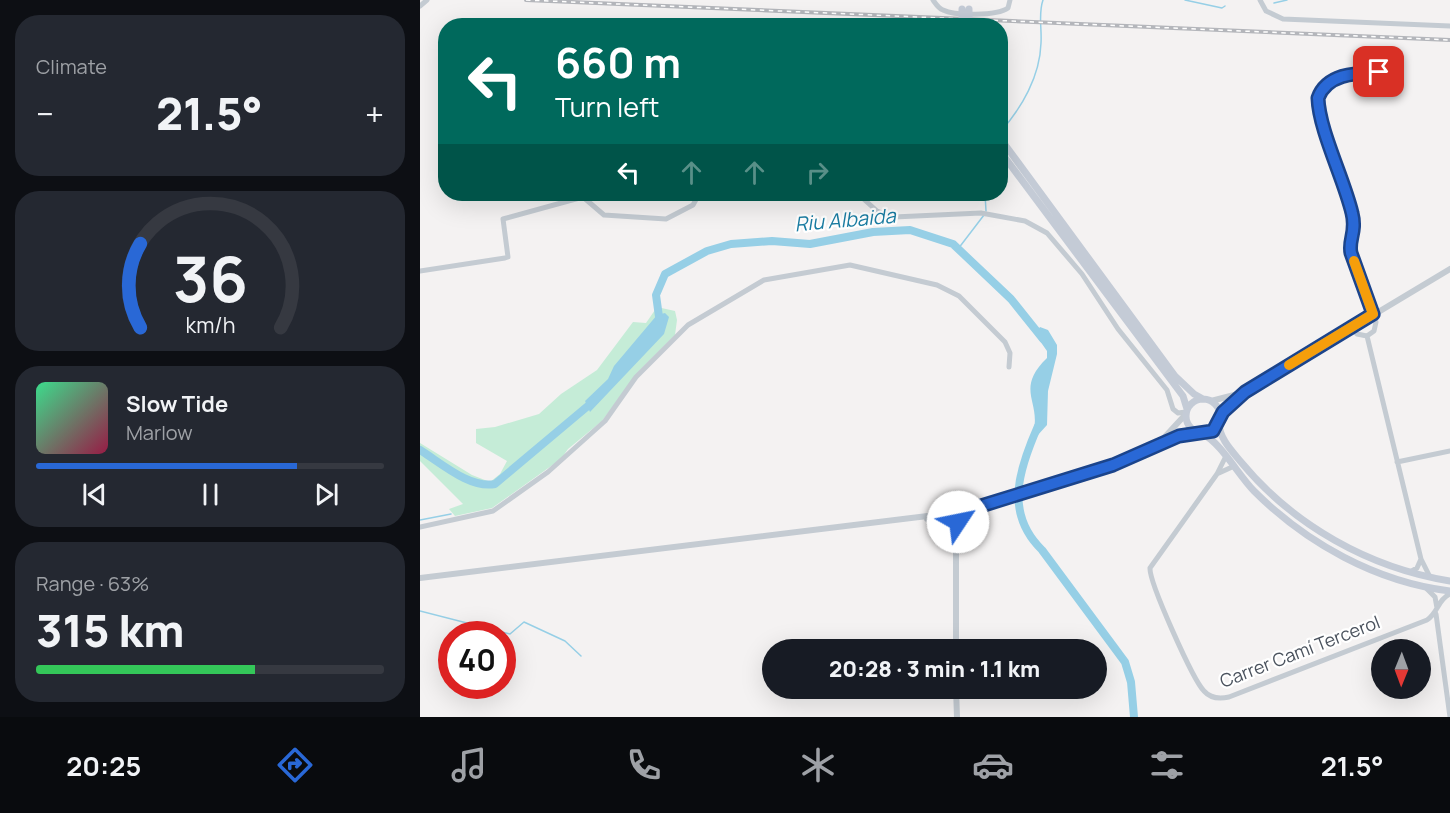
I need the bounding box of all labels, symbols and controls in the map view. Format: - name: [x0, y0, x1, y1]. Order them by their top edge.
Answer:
- text: 660 m: [555, 33, 681, 91]
- icon: left: [456, 42, 534, 120]
- pin: [1353, 46, 1404, 97]
- text: Climate: [36, 53, 107, 80]
- icon: arrive: [1362, 55, 1395, 88]
- text: 21.5°: [156, 82, 263, 144]
- text: Turn left: [555, 88, 659, 125]
- text: −: [36, 91, 54, 136]
- text: +: [365, 91, 384, 136]
- icon: left: [612, 156, 645, 189]
- icon: ahead: [675, 156, 708, 189]
- icon: ahead: [738, 156, 771, 189]
- icon: right: [801, 156, 834, 189]
- water label: Riu Albaida: [793, 202, 897, 237]
- text: 36: [172, 235, 248, 321]
- text: km/h: [185, 310, 235, 339]
- text: Slow Tide: [126, 389, 228, 419]
- text: Marlow: [126, 419, 193, 446]
- icon: previous: [78, 478, 111, 511]
- icon: pause: [194, 478, 227, 511]
- icon: next: [310, 478, 343, 511]
- position arrow: [926, 490, 990, 554]
- text: Range · 63%: [36, 570, 149, 597]
- text: 315 km: [36, 599, 185, 661]
- street label: Carrer Camí Tercerol: [1216, 609, 1383, 693]
- speed limit sign: 40: [438, 621, 516, 699]
- north arrow: [1371, 639, 1431, 699]
- map controls: [1371, 639, 1431, 699]
- text: 20:28 · 3 min · 1.1 km: [829, 654, 1040, 684]
- icon: directions: [274, 744, 316, 786]
- icon: music: [448, 744, 490, 786]
- icon: phone: [623, 744, 665, 786]
- icon: climate: [797, 744, 839, 786]
- icon: car: [972, 744, 1014, 786]
- icon: filters: [1146, 744, 1188, 786]
- text: 20:25: [66, 747, 141, 784]
- text: 21.5°: [1321, 747, 1384, 784]

